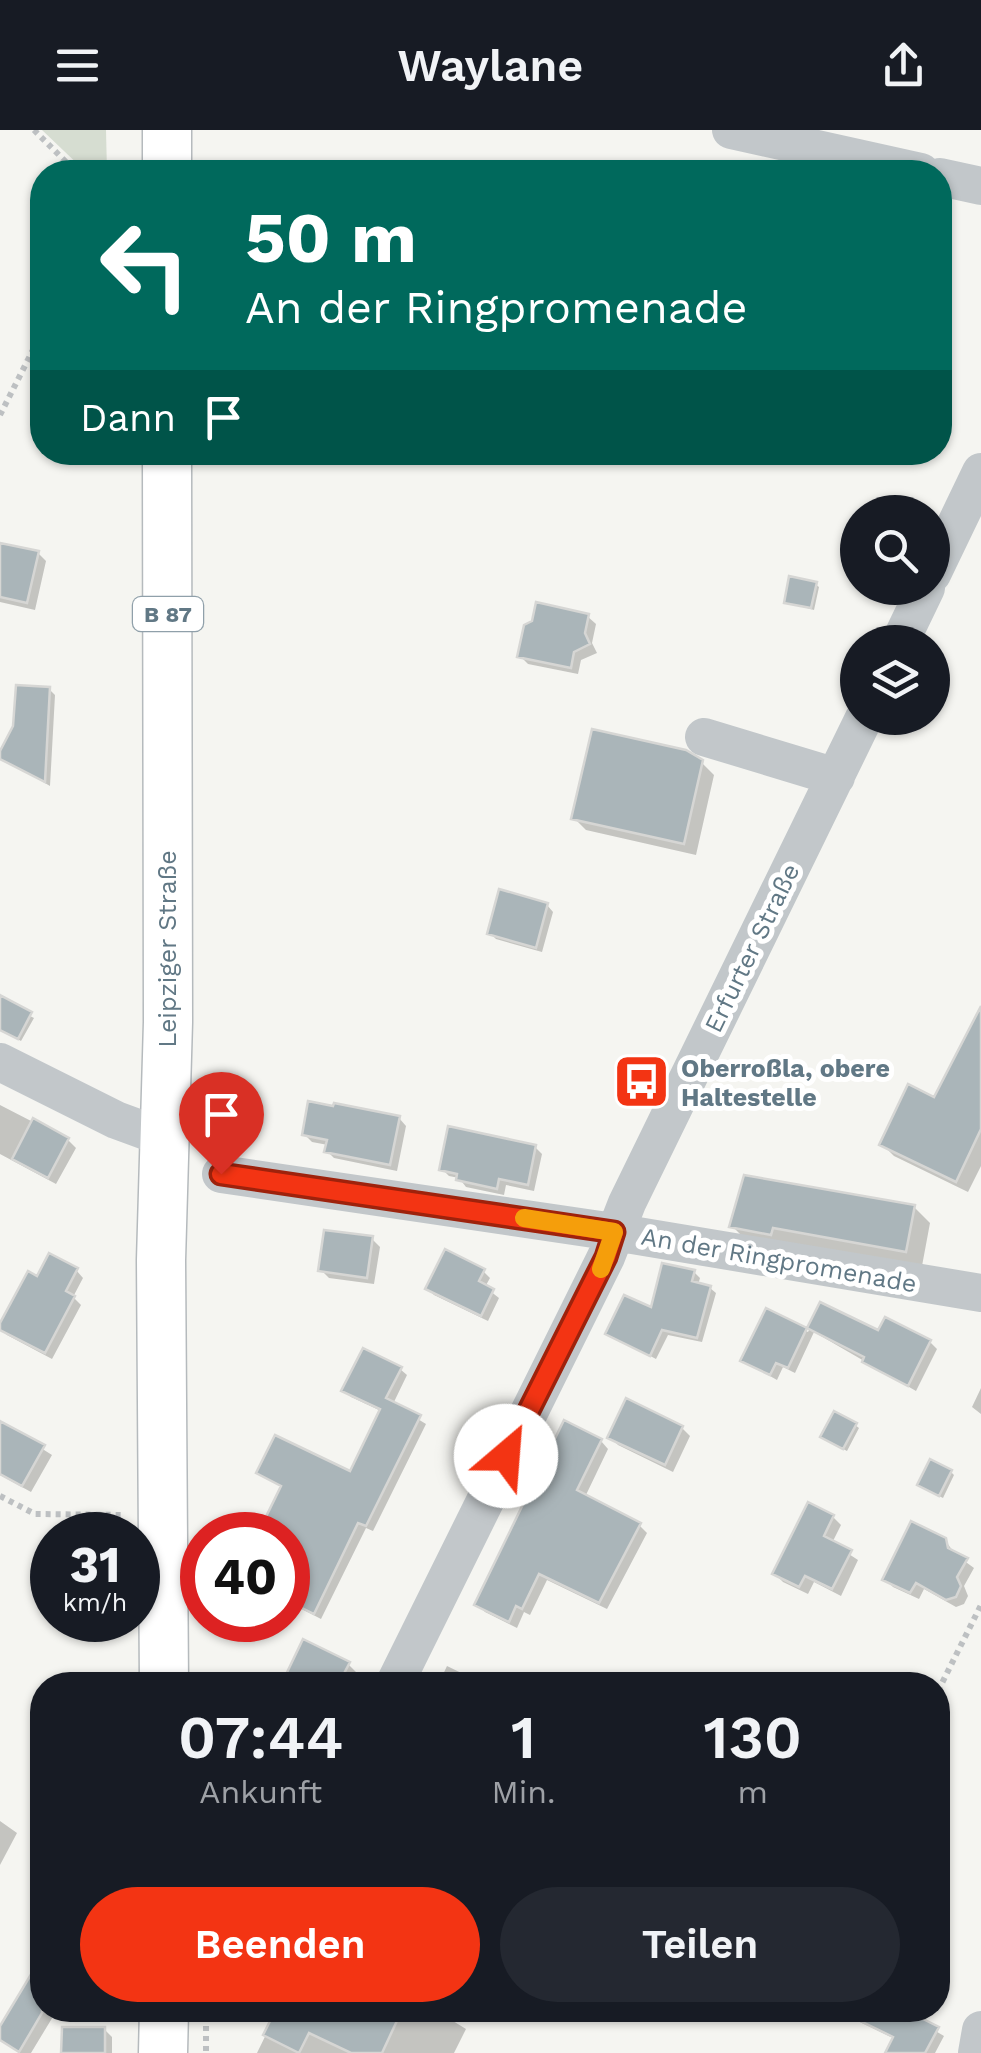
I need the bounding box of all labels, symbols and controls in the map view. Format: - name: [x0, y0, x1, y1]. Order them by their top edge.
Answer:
- icon: menu: [50, 38, 105, 93]
- icon: share: [876, 38, 931, 93]
- text: Waylane: [398, 39, 583, 92]
- text: 50 m: [245, 197, 417, 279]
- icon: left: [80, 200, 210, 330]
- text: An der Ringpromenade: [245, 281, 747, 334]
- icon: arrive: [196, 390, 251, 445]
- text: Dann: [80, 396, 176, 440]
- map controls: [840, 495, 950, 735]
- button: search: [840, 495, 950, 605]
- road number: B 87: [133, 597, 203, 631]
- button: layers: [840, 625, 950, 735]
- street label: Leipziger Straße: [153, 850, 182, 1048]
- street label: Erfurter Straße: [699, 859, 805, 1037]
- bus stop icon: Oberroßla, obere Haltestelle: [612, 1052, 672, 1112]
- place label: Oberroßla, obere Haltestelle: [681, 1054, 890, 1112]
- pin: [179, 1072, 264, 1175]
- icon: arrive: [194, 1087, 249, 1142]
- street label: An der Ringpromenade: [639, 1221, 919, 1299]
- position arrow: [454, 1404, 558, 1508]
- speed limit sign: 40: [180, 1512, 310, 1642]
- text: 31: [69, 1535, 121, 1594]
- text: km/h: [63, 1588, 127, 1617]
- text: 07:44: [178, 1702, 343, 1773]
- text: 1: [511, 1702, 536, 1773]
- text: 130: [704, 1702, 802, 1773]
- text: Ankunft: [199, 1773, 322, 1811]
- text: Min.: [491, 1773, 556, 1811]
- text: m: [738, 1773, 768, 1811]
- button: Beenden: [80, 1887, 480, 2002]
- button: Teilen: [500, 1887, 900, 2002]

